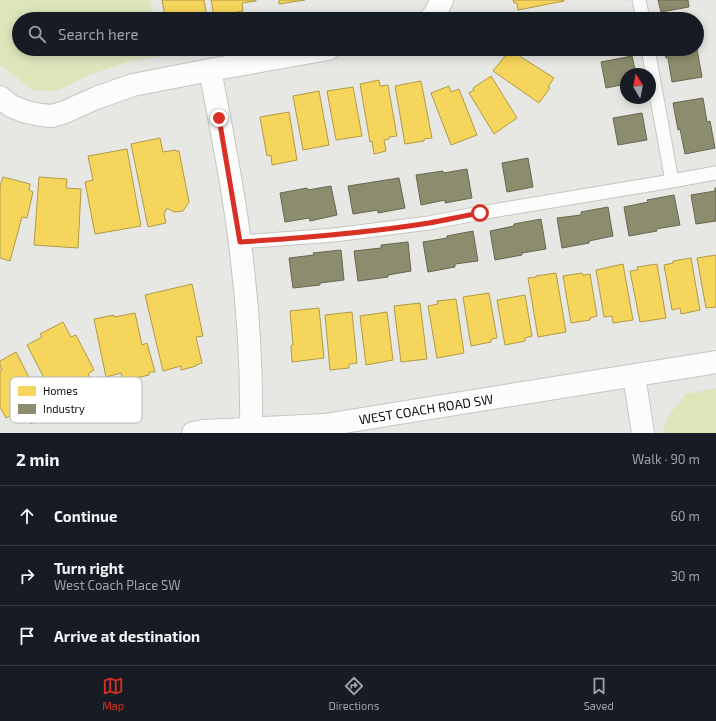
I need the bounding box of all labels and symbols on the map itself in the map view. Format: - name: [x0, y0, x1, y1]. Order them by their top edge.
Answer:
- north arrow: [620, 68, 656, 104]
- route end: [210, 109, 228, 127]
- route start: [471, 204, 489, 222]
- legend: [10, 377, 142, 423]
- text: Homes: [43, 384, 78, 397]
- street label: WEST COACH ROAD SW: [358, 390, 494, 428]
- text: Industry: [43, 402, 85, 415]

